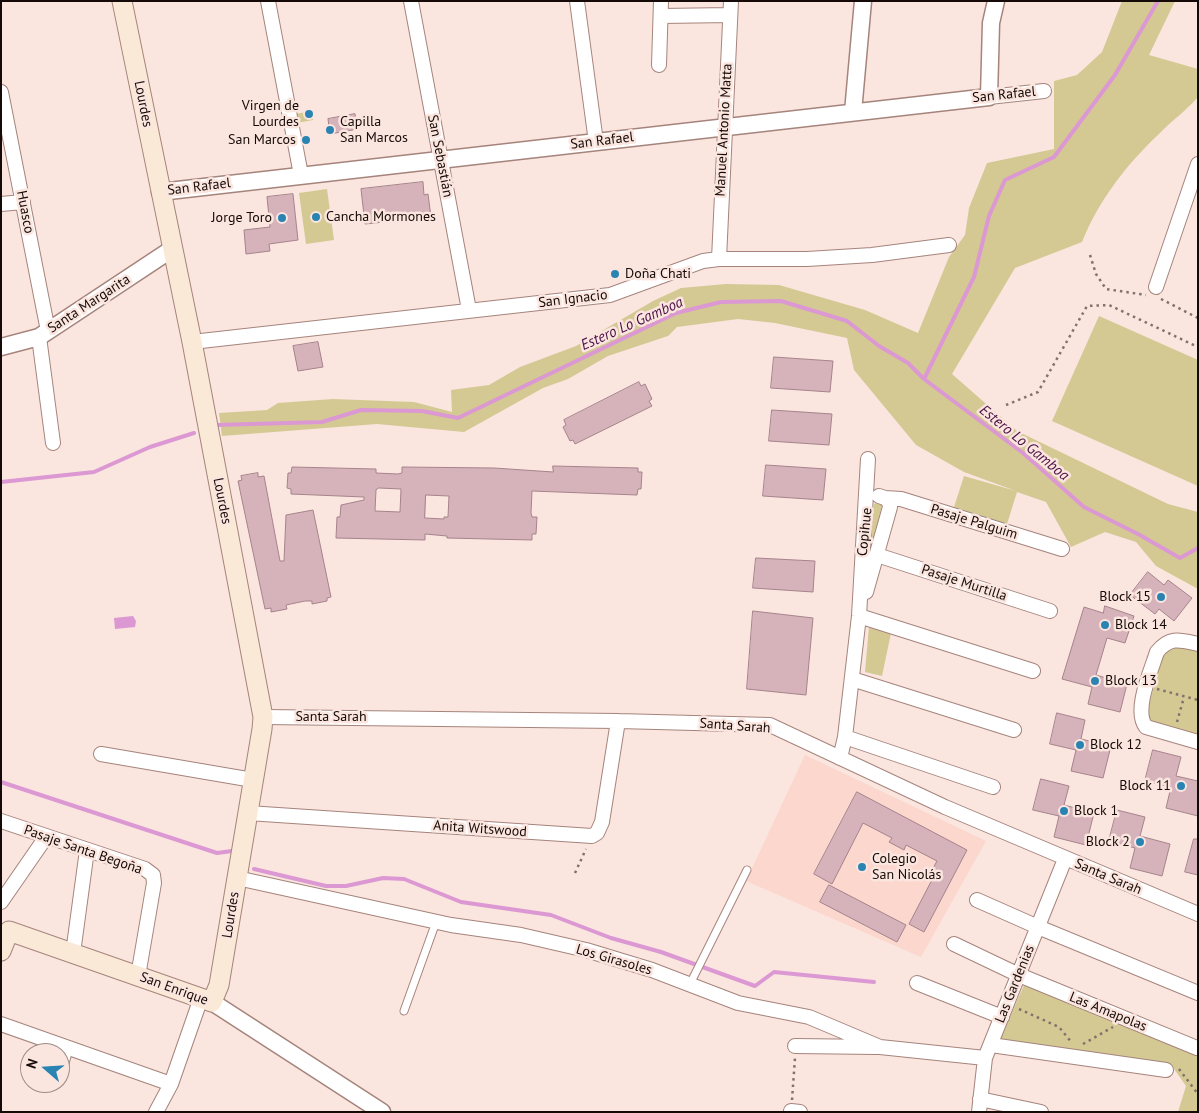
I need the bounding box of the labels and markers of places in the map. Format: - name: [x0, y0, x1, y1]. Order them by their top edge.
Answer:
- place label: Virgen de Lourdes: [242, 98, 299, 130]
- marker: Virgen de Lourdes: [303, 108, 315, 120]
- place label: Capilla San Marcos: [340, 114, 408, 146]
- marker: Capilla San Marcos: [324, 124, 336, 136]
- place label: San Marcos: [228, 132, 296, 148]
- marker: San Marcos: [300, 134, 312, 146]
- place label: Cancha Mormones: [326, 209, 436, 225]
- place label: Jorge Toro: [212, 210, 272, 226]
- marker: Cancha Mormones: [310, 211, 322, 223]
- marker: Jorge Toro: [276, 212, 288, 224]
- place label: Doña Chati: [625, 266, 691, 282]
- marker: Doña Chati: [609, 268, 621, 280]
- place label: Block 15: [1099, 589, 1151, 605]
- marker: Block 15: [1155, 591, 1167, 603]
- place label: Block 14: [1115, 617, 1167, 633]
- marker: Block 14: [1099, 619, 1111, 631]
- place label: Block 13: [1105, 673, 1157, 689]
- marker: Block 13: [1089, 675, 1101, 687]
- place label: Block 12: [1090, 737, 1142, 753]
- marker: Block 12: [1074, 739, 1086, 751]
- place label: Block 11: [1119, 778, 1171, 794]
- marker: Block 11: [1175, 780, 1187, 792]
- place label: Block 1: [1074, 803, 1118, 819]
- marker: Block 1: [1058, 805, 1070, 817]
- place label: Block 2: [1086, 834, 1130, 850]
- marker: Block 2: [1134, 836, 1146, 848]
- place label: Colegio San Nicolás: [872, 851, 941, 884]
- marker: Colegio San Nicolás: [856, 861, 868, 873]

